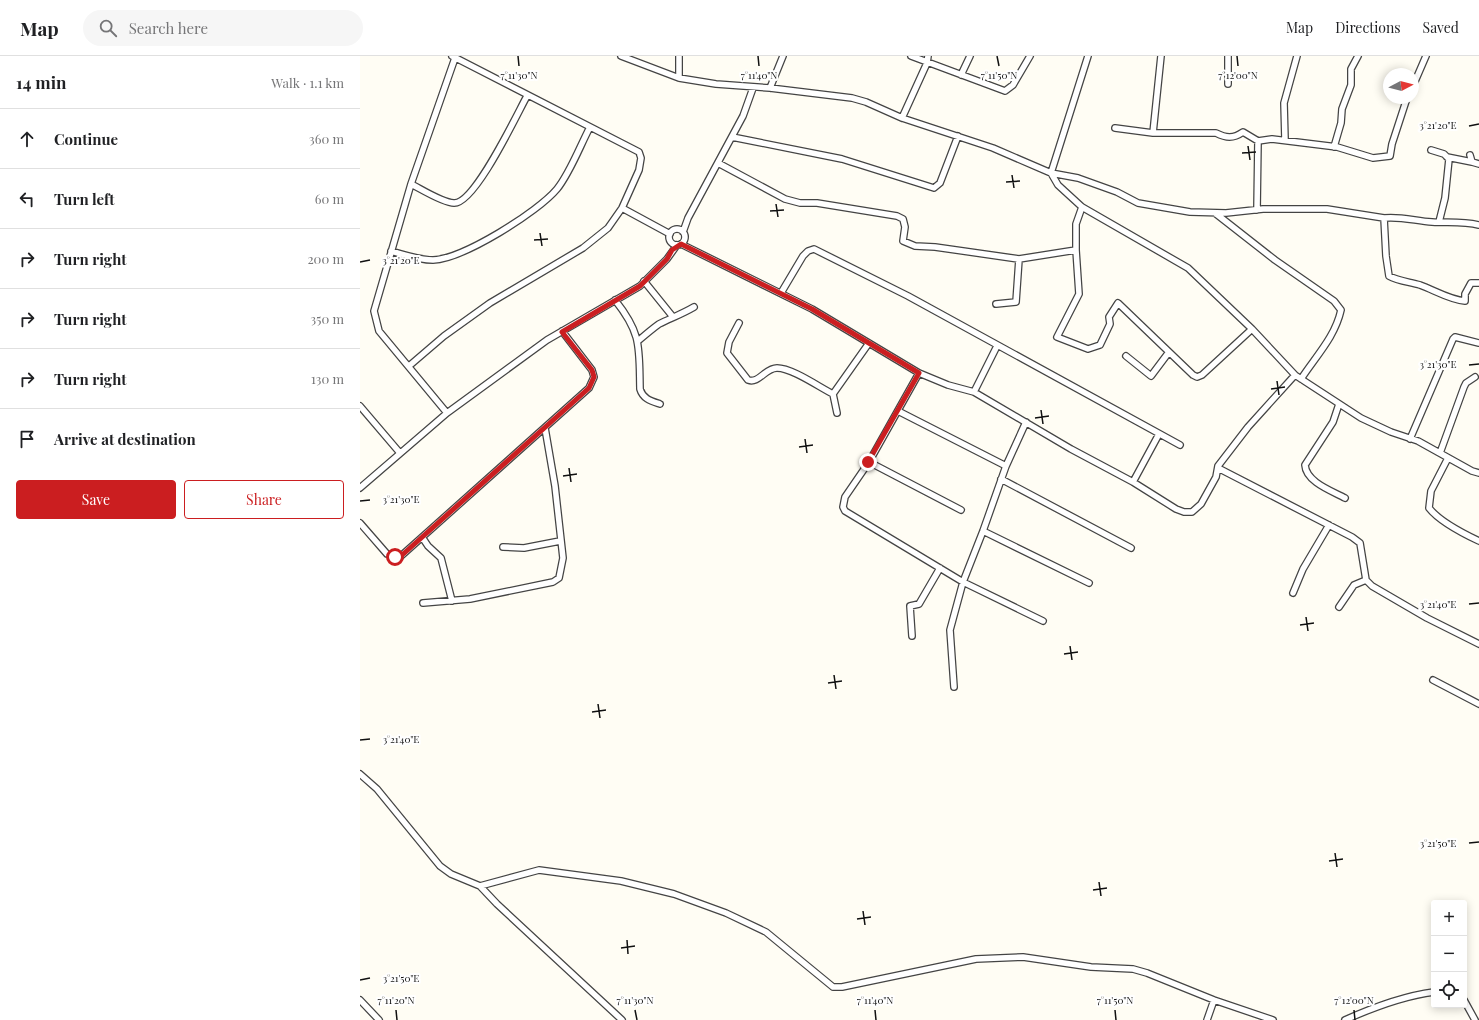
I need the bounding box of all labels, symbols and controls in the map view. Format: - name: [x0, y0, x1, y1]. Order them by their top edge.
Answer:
- search box: [83, 10, 363, 46]
- text: Map: [20, 15, 59, 41]
- icon: search: [97, 17, 119, 39]
- text: Search here: [129, 18, 208, 38]
- text: Map: [1286, 18, 1313, 37]
- text: Directions: [1335, 18, 1401, 37]
- text: Saved: [1423, 18, 1459, 37]
- text: 7°11'30"N: [501, 68, 537, 82]
- text: 7°11'40"N: [741, 68, 777, 82]
- text: 7°11'50"N: [981, 68, 1017, 82]
- text: 7°12'00"N: [1218, 68, 1258, 82]
- north arrow: [1383, 68, 1419, 104]
- text: 14 min: [16, 71, 66, 93]
- text: Walk · 1.1 km: [271, 74, 344, 91]
- text: 3°21'20"E: [1419, 118, 1457, 132]
- icon: ahead: [16, 128, 38, 150]
- text: Continue: [54, 129, 118, 149]
- text: 360 m: [309, 130, 344, 147]
- icon: left: [16, 188, 38, 210]
- text: Turn left: [54, 189, 115, 209]
- text: 60 m: [315, 190, 344, 207]
- icon: right: [16, 248, 38, 270]
- text: Turn right: [54, 249, 127, 269]
- text: 200 m: [307, 250, 344, 267]
- text: 3°21'20"E: [382, 253, 420, 267]
- icon: right: [16, 308, 38, 330]
- text: Turn right: [54, 309, 127, 329]
- text: 350 m: [310, 310, 344, 327]
- text: 3°21'30"E: [1419, 357, 1457, 371]
- icon: right: [16, 368, 38, 390]
- text: Turn right: [54, 369, 127, 389]
- text: 130 m: [311, 370, 344, 387]
- icon: arrive: [16, 428, 38, 450]
- text: Arrive at destination: [54, 429, 196, 449]
- route end: [859, 453, 877, 471]
- button: Save: [16, 480, 176, 519]
- button: Share: [184, 480, 344, 519]
- text: 3°21'30"E: [382, 492, 420, 506]
- route start: [386, 548, 404, 566]
- text: 3°21'40"E: [1420, 597, 1456, 611]
- text: 3°21'40"E: [383, 732, 419, 746]
- text: 3°21'50"E: [1420, 836, 1456, 850]
- map controls: [1431, 900, 1467, 1008]
- button: +: [1431, 900, 1467, 936]
- button: −: [1431, 936, 1467, 972]
- text: 3°21'50"E: [383, 971, 419, 985]
- button: locate: [1431, 972, 1467, 1008]
- text: 7°11'20"N: [377, 993, 415, 1007]
- text: 7°11'30"N: [617, 993, 653, 1007]
- text: 7°11'40"N: [857, 993, 893, 1007]
- text: 7°11'50"N: [1097, 993, 1133, 1007]
- text: 7°12'00"N: [1334, 993, 1374, 1007]

